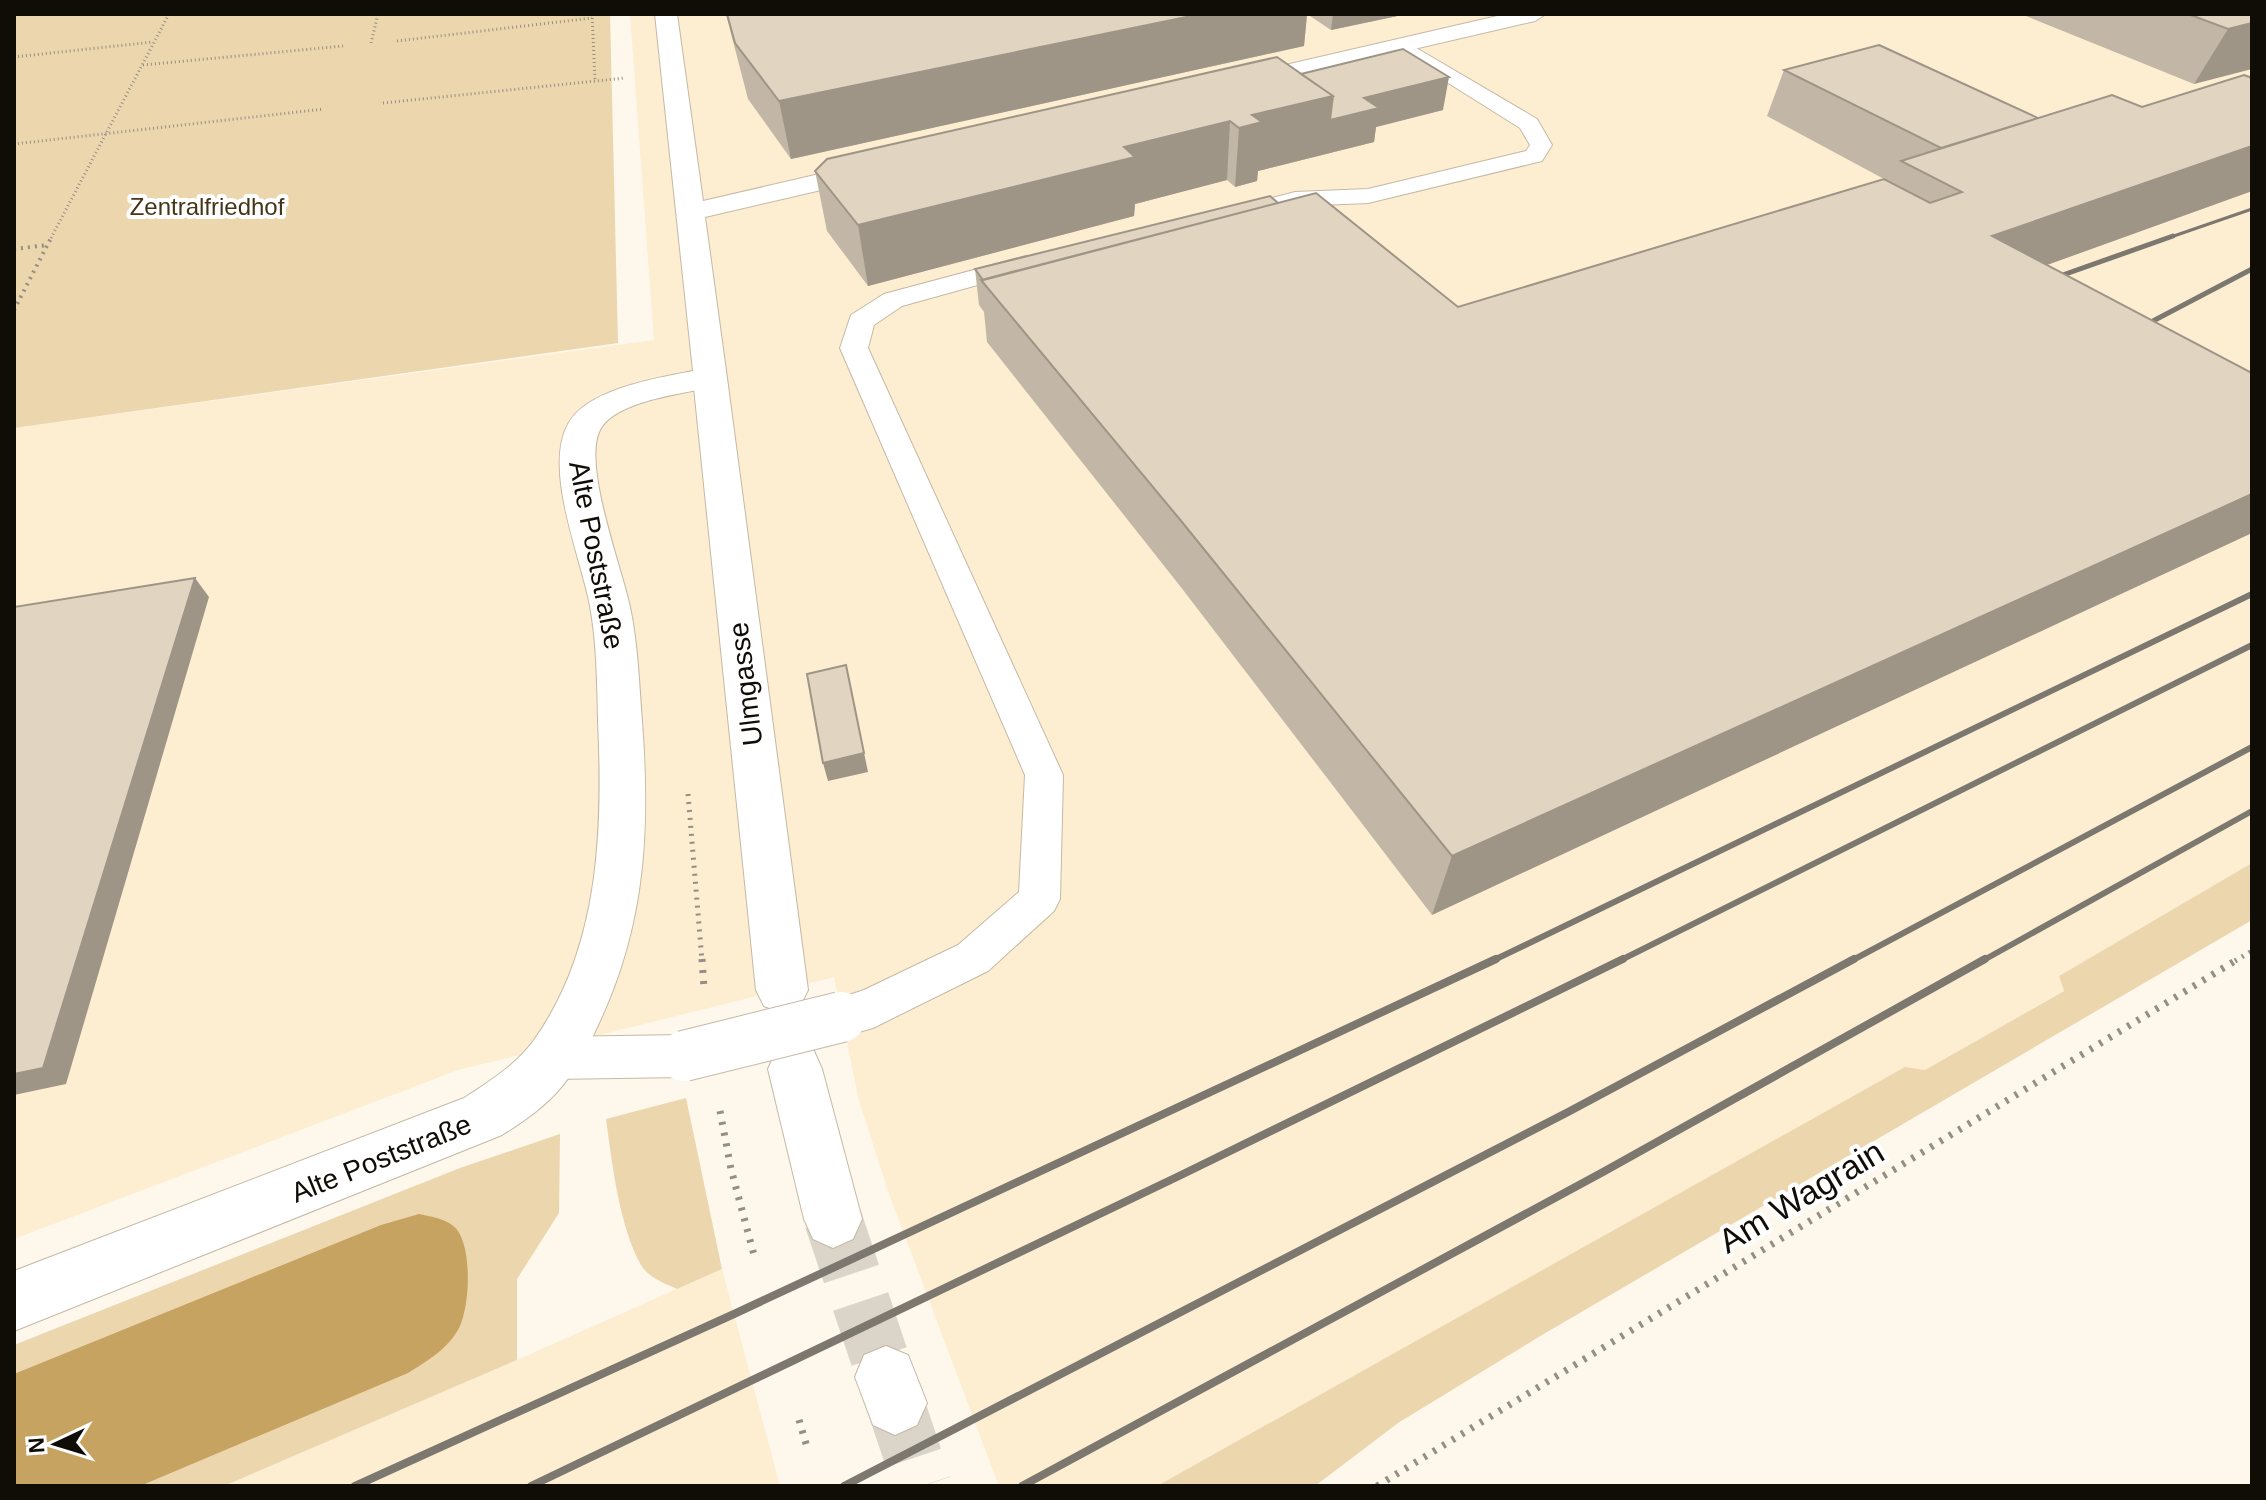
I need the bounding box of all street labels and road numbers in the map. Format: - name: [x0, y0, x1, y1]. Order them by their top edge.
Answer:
- street label: Alte Poststraße: [563, 458, 630, 652]
- street label: Ulmgasse: [723, 620, 768, 748]
- street label: Alte Poststraße: [287, 1108, 476, 1209]
- street label: Am Wagrain: [1712, 1132, 1890, 1260]

